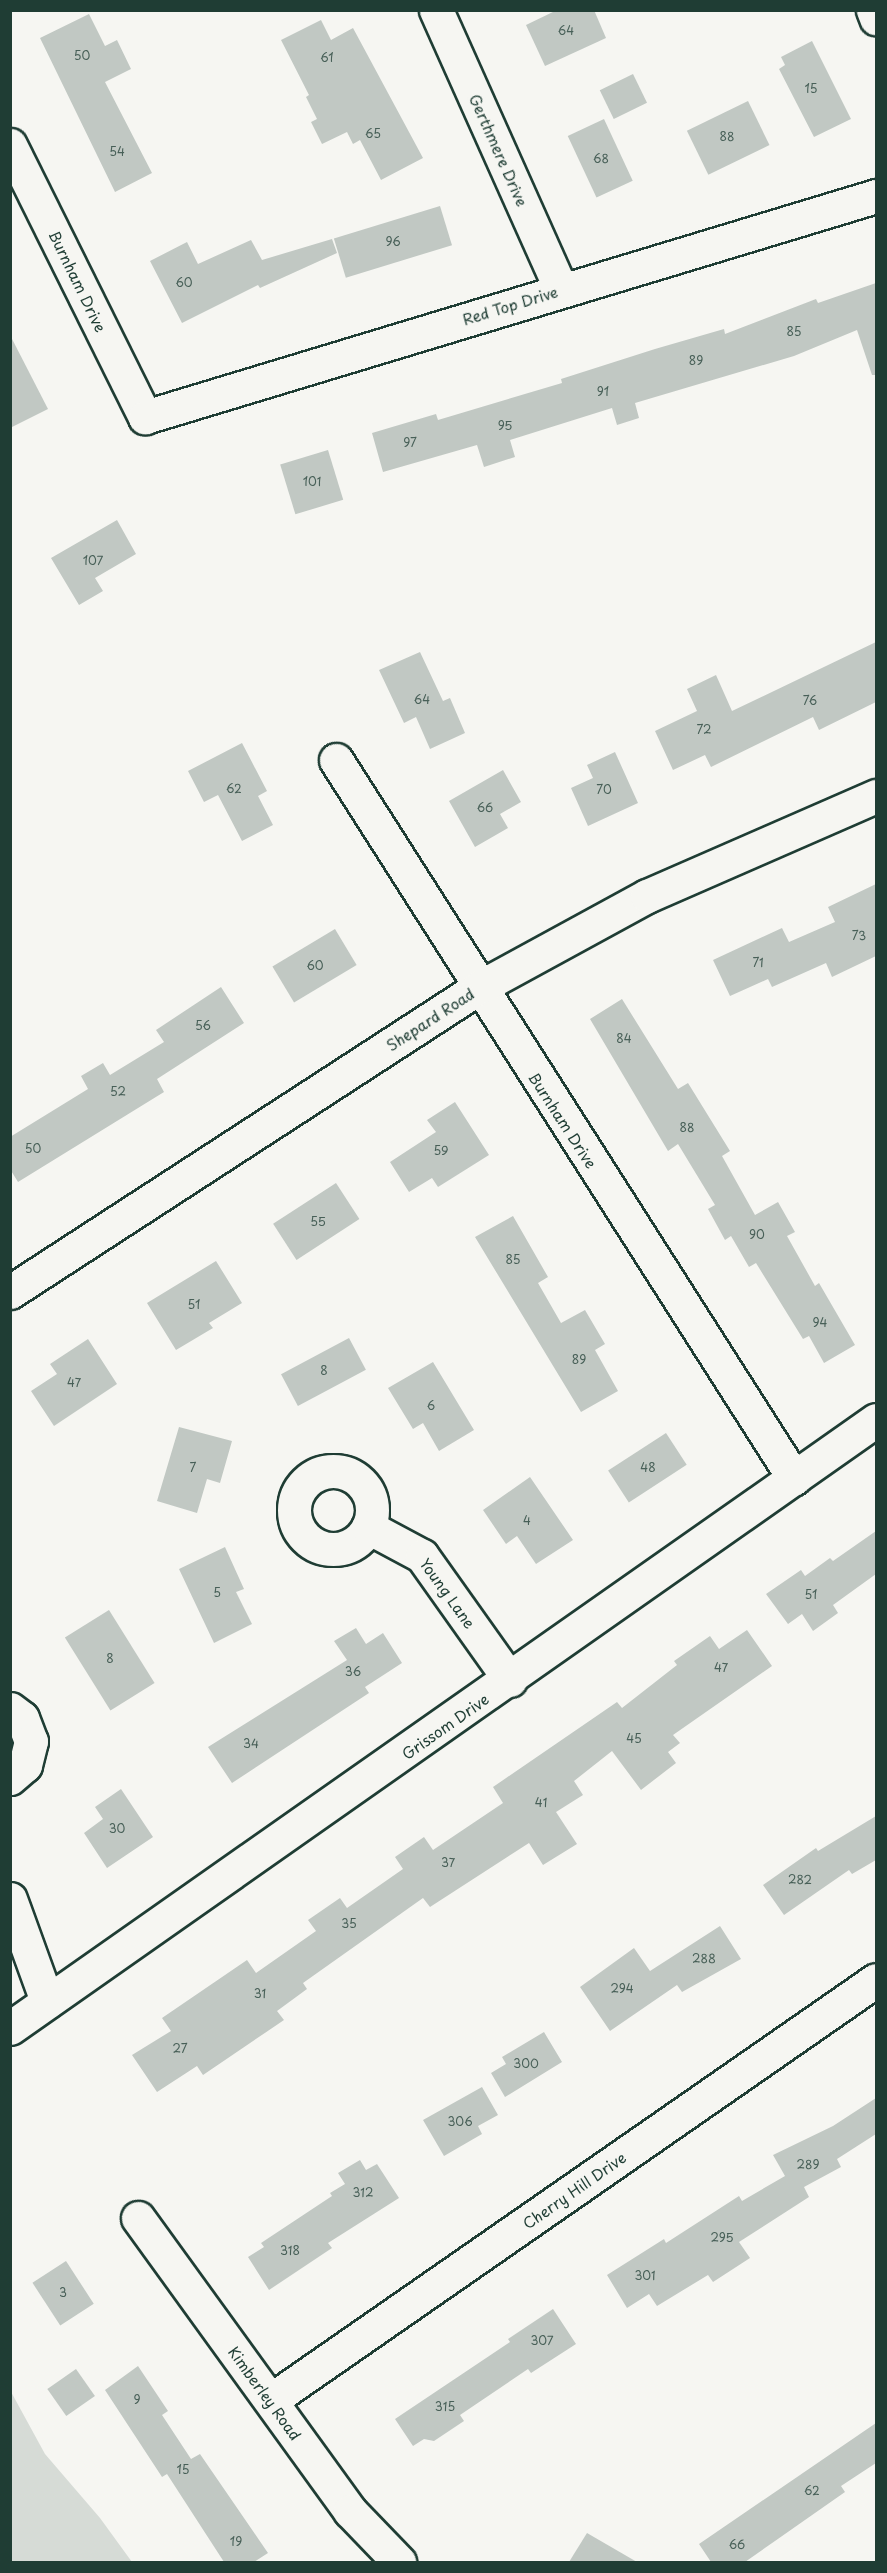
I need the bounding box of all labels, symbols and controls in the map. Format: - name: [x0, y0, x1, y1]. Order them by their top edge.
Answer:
- house number: 64: [558, 24, 574, 38]
- house number: 50: [74, 49, 90, 63]
- house number: 61: [320, 51, 334, 65]
- house number: 15: [804, 82, 818, 96]
- street label: Gerthmere Drive: [466, 91, 532, 209]
- house number: 65: [365, 127, 381, 141]
- house number: 88: [720, 130, 734, 144]
- house number: 54: [109, 145, 125, 159]
- house number: 68: [593, 152, 609, 166]
- street label: Burnham Drive: [46, 227, 110, 335]
- house number: 96: [385, 235, 401, 249]
- house number: 60: [175, 276, 193, 290]
- street label: Red Top Drive: [459, 282, 561, 328]
- house number: 85: [787, 325, 801, 339]
- house number: 89: [689, 354, 703, 368]
- house number: 91: [597, 385, 609, 399]
- house number: 95: [498, 419, 512, 433]
- house number: 97: [403, 436, 417, 450]
- house number: 101: [303, 475, 321, 489]
- house number: 107: [83, 554, 103, 568]
- house number: 64: [414, 693, 430, 707]
- house number: 76: [803, 694, 817, 708]
- house number: 72: [696, 723, 712, 737]
- house number: 62: [226, 782, 242, 796]
- house number: 70: [596, 783, 612, 797]
- house number: 66: [477, 801, 493, 815]
- house number: 73: [852, 929, 866, 943]
- house number: 71: [752, 956, 764, 970]
- house number: 60: [306, 959, 324, 973]
- street label: Shepard Road: [383, 984, 477, 1054]
- house number: 56: [195, 1019, 211, 1033]
- house number: 84: [616, 1032, 632, 1046]
- street label: Burnham Drive: [525, 1069, 601, 1171]
- house number: 52: [110, 1085, 126, 1099]
- house number: 88: [680, 1121, 694, 1135]
- house number: 50: [25, 1142, 41, 1156]
- house number: 59: [434, 1144, 448, 1158]
- house number: 55: [310, 1215, 326, 1229]
- house number: 90: [749, 1228, 765, 1242]
- house number: 85: [506, 1253, 520, 1267]
- house number: 51: [188, 1298, 200, 1312]
- house number: 94: [813, 1316, 827, 1330]
- house number: 89: [572, 1353, 586, 1367]
- house number: 8: [320, 1364, 328, 1378]
- house number: 47: [67, 1376, 81, 1390]
- house number: 6: [427, 1399, 435, 1413]
- house number: 7: [190, 1461, 196, 1475]
- house number: 48: [640, 1461, 656, 1475]
- house number: 4: [523, 1514, 531, 1528]
- street label: Young Lane: [417, 1555, 479, 1631]
- house number: 5: [213, 1586, 221, 1600]
- house number: 51: [805, 1588, 817, 1602]
- house number: 8: [106, 1652, 114, 1666]
- house number: 47: [714, 1661, 728, 1675]
- house number: 36: [345, 1665, 361, 1679]
- street label: Grissom Drive: [398, 1689, 492, 1763]
- house number: 45: [626, 1732, 642, 1746]
- house number: 34: [243, 1737, 259, 1751]
- house number: 41: [535, 1796, 547, 1810]
- house number: 30: [109, 1822, 125, 1836]
- house number: 37: [441, 1856, 455, 1870]
- house number: 282: [788, 1873, 812, 1887]
- house number: 35: [341, 1917, 357, 1931]
- house number: 288: [692, 1952, 716, 1966]
- house number: 294: [610, 1982, 634, 1996]
- house number: 31: [254, 1987, 266, 2001]
- house number: 27: [173, 2042, 187, 2056]
- house number: 300: [513, 2057, 539, 2071]
- house number: 306: [447, 2115, 473, 2129]
- street label: Cherry Hill Drive: [519, 2147, 629, 2233]
- house number: 289: [797, 2158, 819, 2172]
- house number: 312: [352, 2186, 374, 2200]
- house number: 295: [710, 2231, 734, 2245]
- house number: 318: [280, 2244, 300, 2258]
- house number: 301: [634, 2269, 656, 2283]
- house number: 3: [59, 2286, 67, 2300]
- house number: 307: [530, 2334, 554, 2348]
- street label: Kimberley Road: [225, 2342, 305, 2444]
- house number: 9: [133, 2393, 141, 2407]
- house number: 315: [435, 2400, 455, 2414]
- house number: 15: [176, 2463, 190, 2477]
- house number: 62: [804, 2484, 820, 2498]
- house number: 19: [230, 2535, 242, 2549]
- house number: 66: [729, 2538, 745, 2552]

